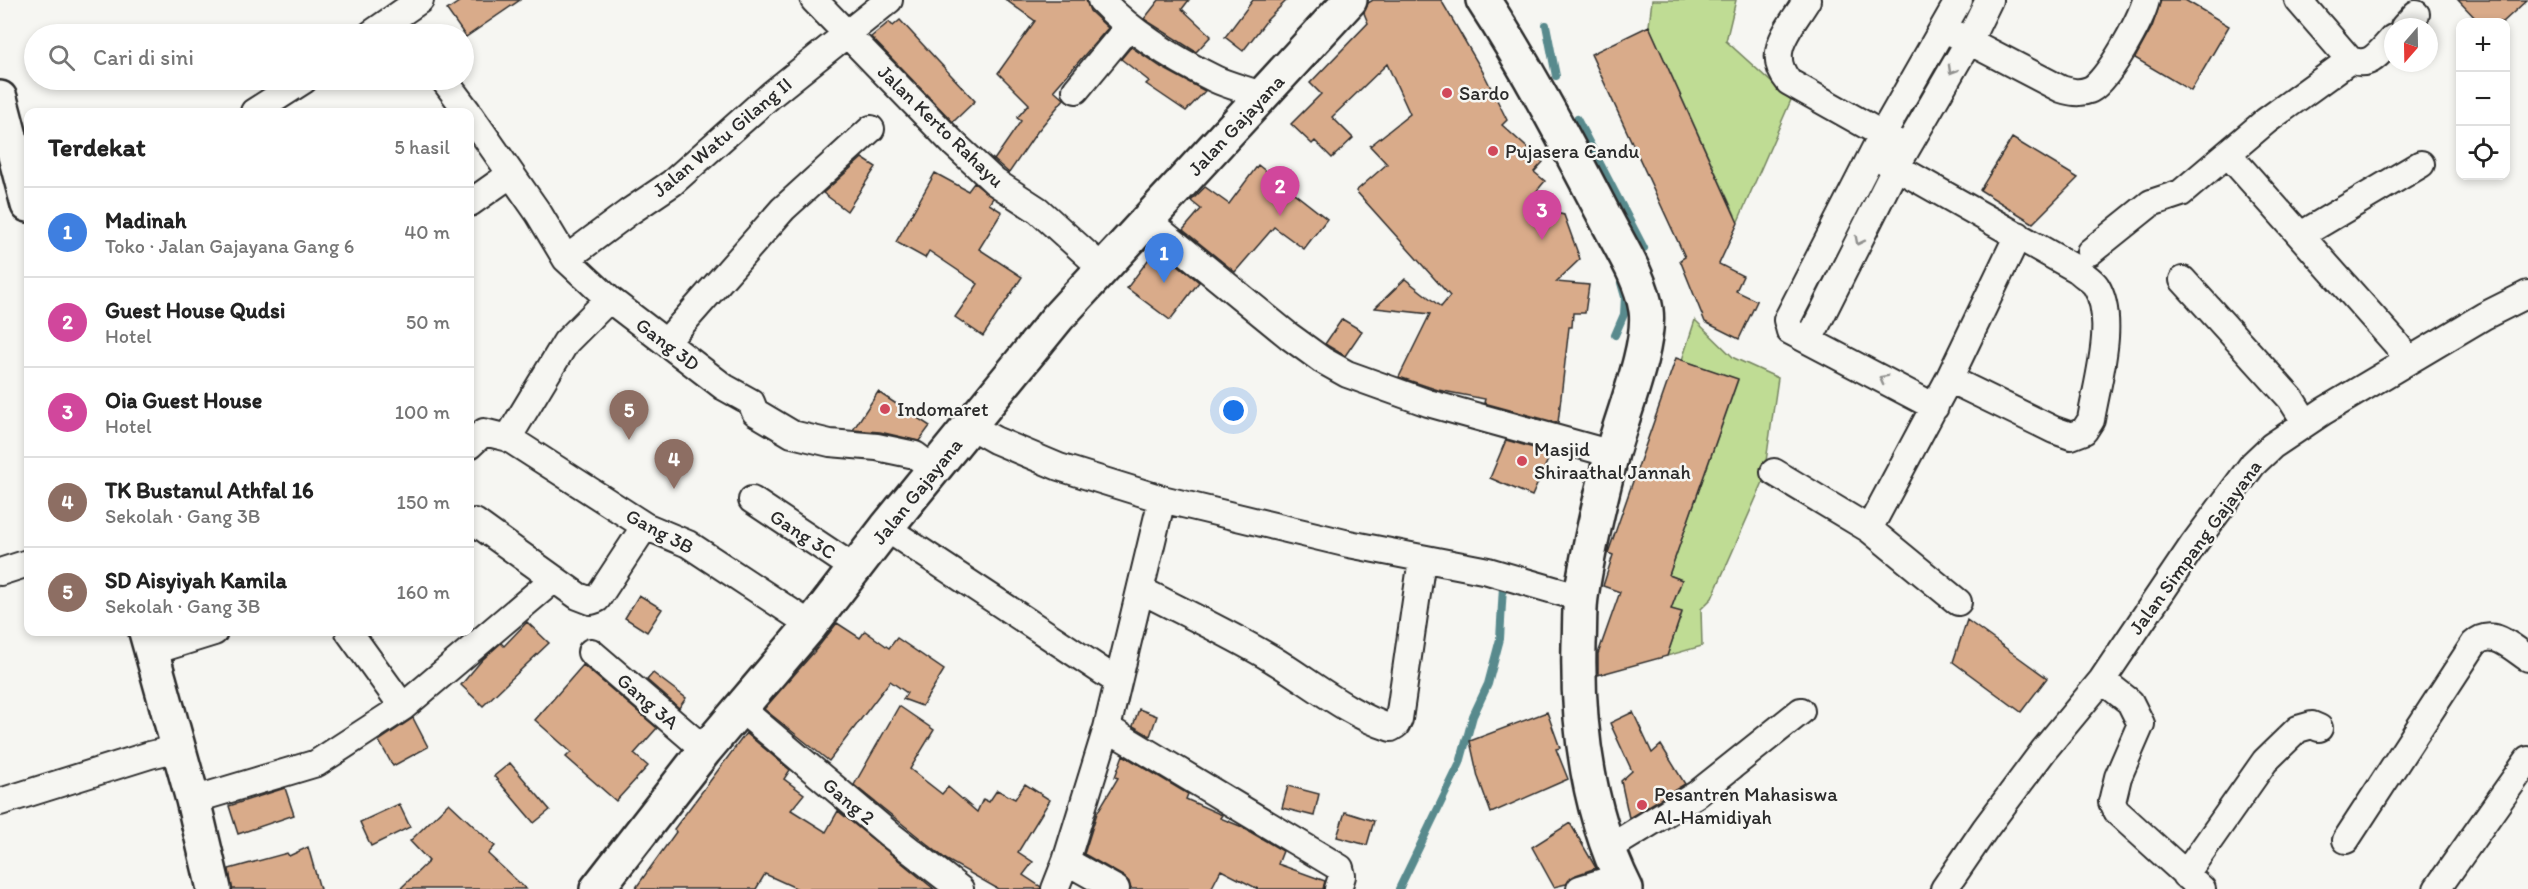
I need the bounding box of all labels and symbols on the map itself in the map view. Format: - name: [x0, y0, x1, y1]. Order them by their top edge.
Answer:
- north arrow: [2384, 18, 2438, 72]
- street label: Jalan Kerto Rahayu: [873, 60, 1009, 192]
- one-way arrow: [1948, 64, 1959, 74]
- street label: Jalan Gajayana: [1183, 69, 1290, 181]
- street label: Jalan Watu Gilang II: [648, 72, 796, 202]
- place label: Sardo: [1459, 81, 1509, 105]
- marker: Sardo: [1440, 86, 1454, 100]
- place label: Pujasera Candu: [1505, 139, 1639, 163]
- marker: Pujasera Candu: [1486, 144, 1500, 158]
- pin: 2: [1260, 166, 1300, 216]
- pin: 3: [1522, 190, 1562, 240]
- pin: 1: [1144, 234, 1184, 283]
- one-way arrow: [1854, 235, 1866, 246]
- street label: Gang 3D: [631, 312, 705, 376]
- one-way arrow: [1878, 375, 1889, 387]
- pin: 5: [610, 390, 648, 440]
- your location: [1219, 396, 1248, 425]
- place label: Indomaret: [897, 397, 989, 421]
- marker: Indomaret: [878, 402, 892, 416]
- street label: Jalan Gajayana: [867, 432, 968, 549]
- place label: Masjid Shiraathal Jannah: [1534, 437, 1691, 484]
- pin: 4: [654, 440, 694, 489]
- marker: Masjid Shiraathal Jannah: [1515, 454, 1529, 468]
- street label: Jalan Simpang Gajayana: [2124, 455, 2266, 639]
- street label: Gang 3B: [622, 503, 698, 559]
- street label: Gang 3C: [765, 504, 841, 564]
- street label: Gang 3A: [612, 668, 684, 734]
- street label: Gang 2: [818, 772, 880, 830]
- place label: Pesantren Mahasiswa Al-Hamidiyah: [1654, 782, 1838, 829]
- marker: Pesantren Mahasiswa Al-Hamidiyah: [1635, 798, 1649, 812]

